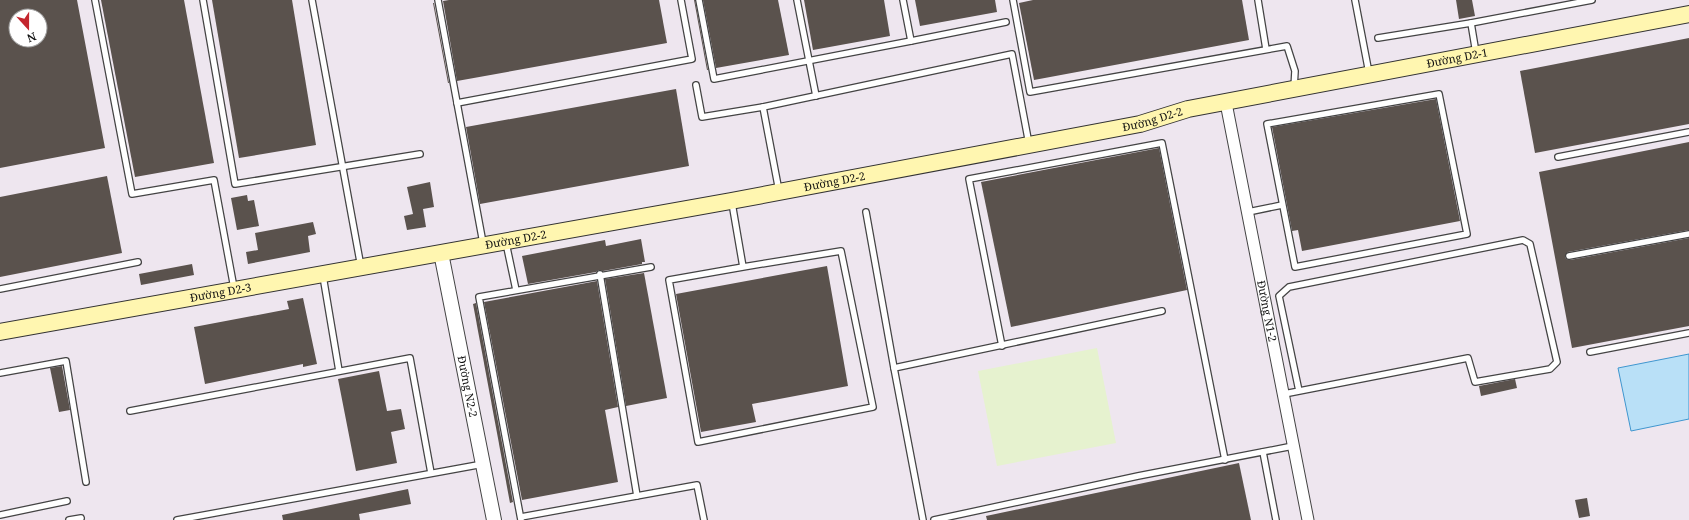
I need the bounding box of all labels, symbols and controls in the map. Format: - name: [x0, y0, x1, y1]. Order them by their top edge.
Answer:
- north arrow: [8, 8, 48, 48]
- text: N: [25, 29, 38, 46]
- street label: Đường D2-1: [1425, 44, 1489, 71]
- street label: Đường D2-2: [1121, 103, 1184, 134]
- street label: Đường D2-2: [803, 168, 866, 194]
- street label: Đường D2-2: [484, 226, 548, 252]
- street label: Đường D2-3: [189, 279, 252, 305]
- street label: Đường N1-2: [1254, 279, 1281, 343]
- street label: Đường N2-2: [455, 354, 481, 418]

